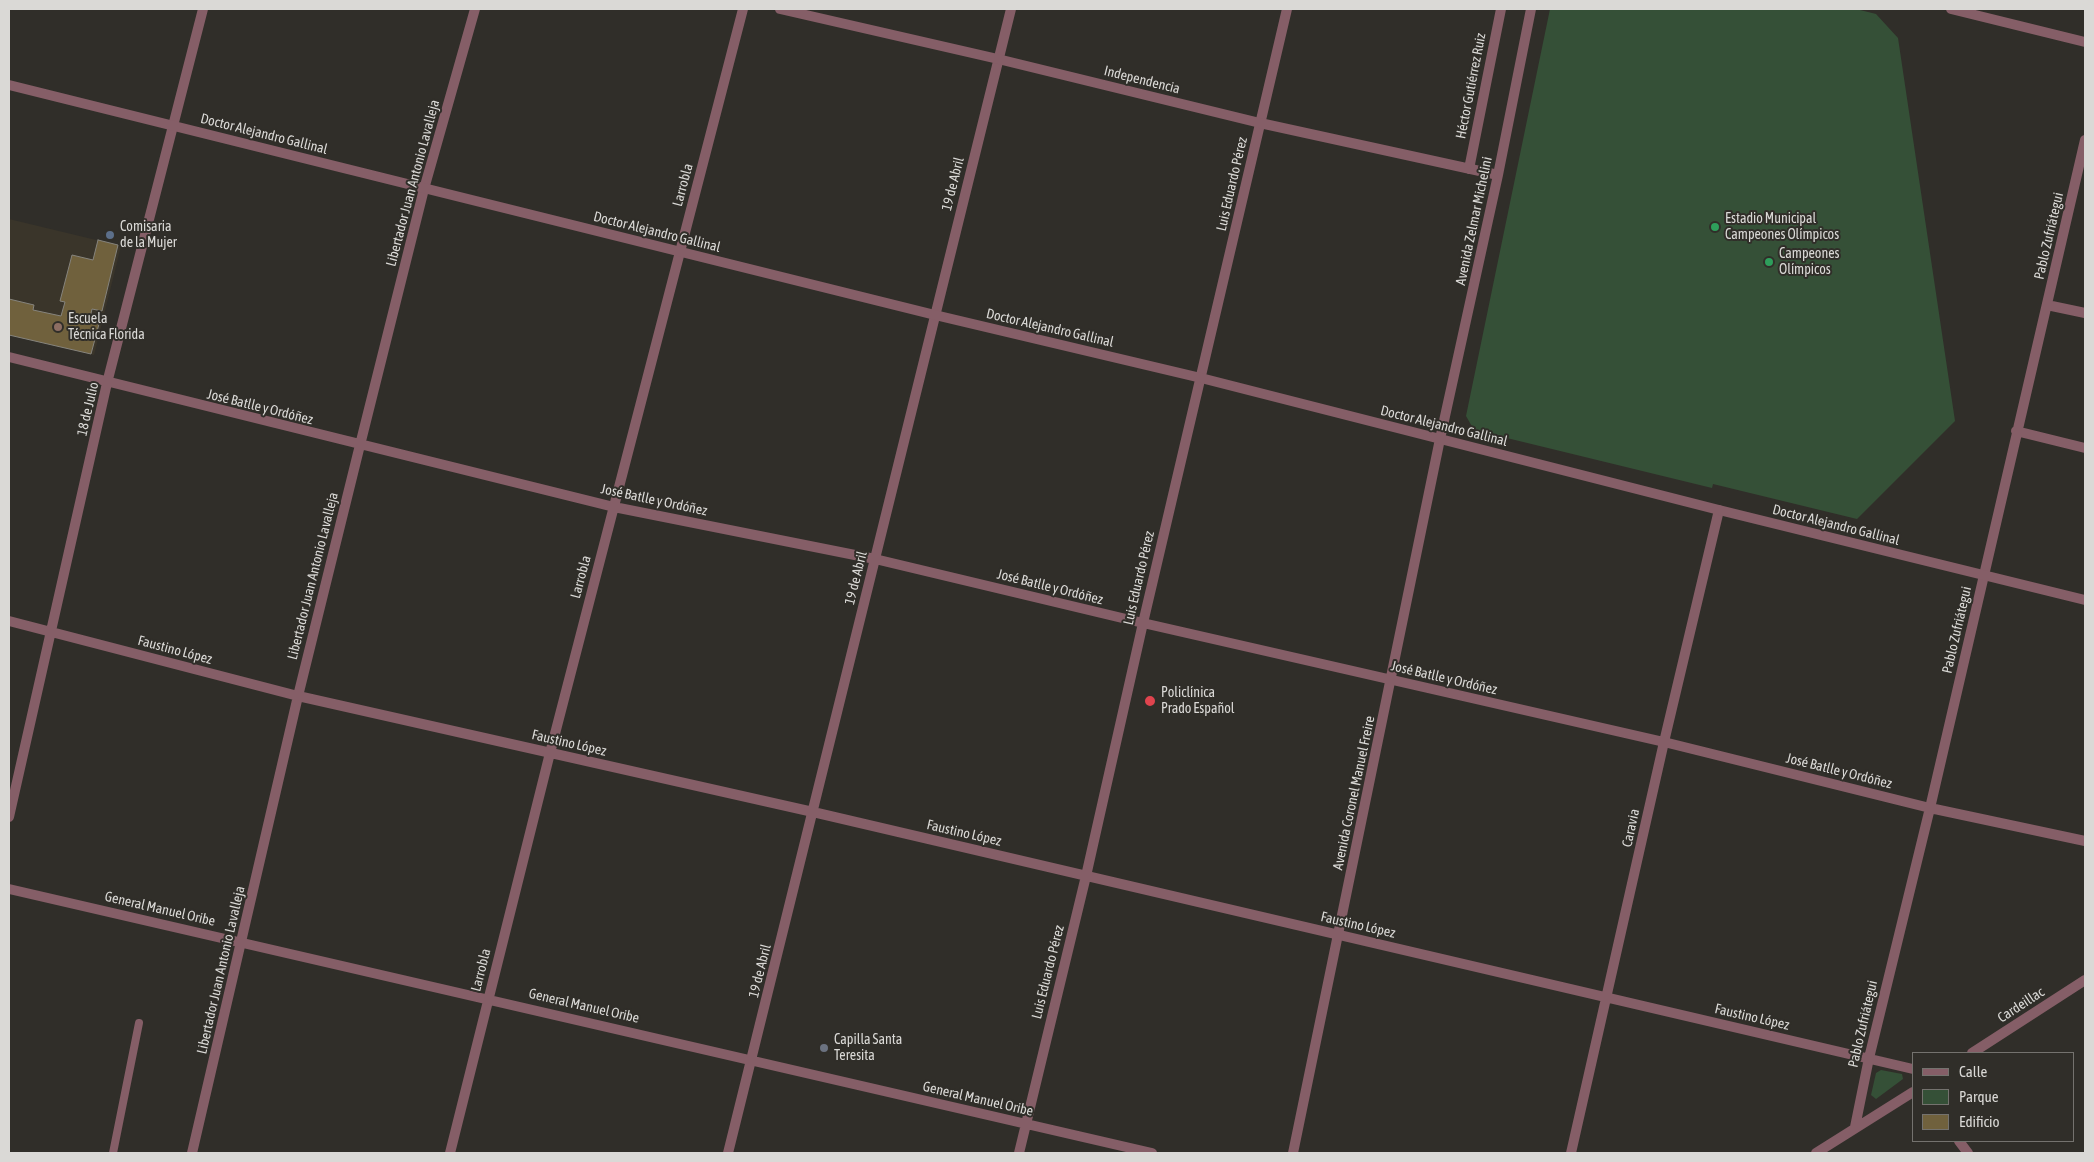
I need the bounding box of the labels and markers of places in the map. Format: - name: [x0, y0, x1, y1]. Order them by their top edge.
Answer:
- place label: Estadio Municipal Campeones Olímpicos: [1725, 211, 1839, 243]
- place label: Comisaria de la Mujer: [120, 219, 177, 252]
- marker: Estadio Municipal Campeones Olímpicos: [1709, 221, 1721, 233]
- marker: Comisaria de la Mujer: [104, 229, 116, 241]
- place label: Campeones Olímpicos: [1779, 246, 1839, 278]
- marker: Campeones Olímpicos: [1763, 256, 1775, 268]
- place label: Escuela Técnica Florida: [68, 311, 145, 344]
- marker: Escuela Técnica Florida: [52, 321, 64, 333]
- place label: Policlínica Prado Español: [1161, 685, 1234, 718]
- marker: Policlínica Prado Español: [1143, 694, 1157, 708]
- place label: Capilla Santa Teresita: [834, 1032, 902, 1064]
- marker: Capilla Santa Teresita: [818, 1042, 830, 1054]

